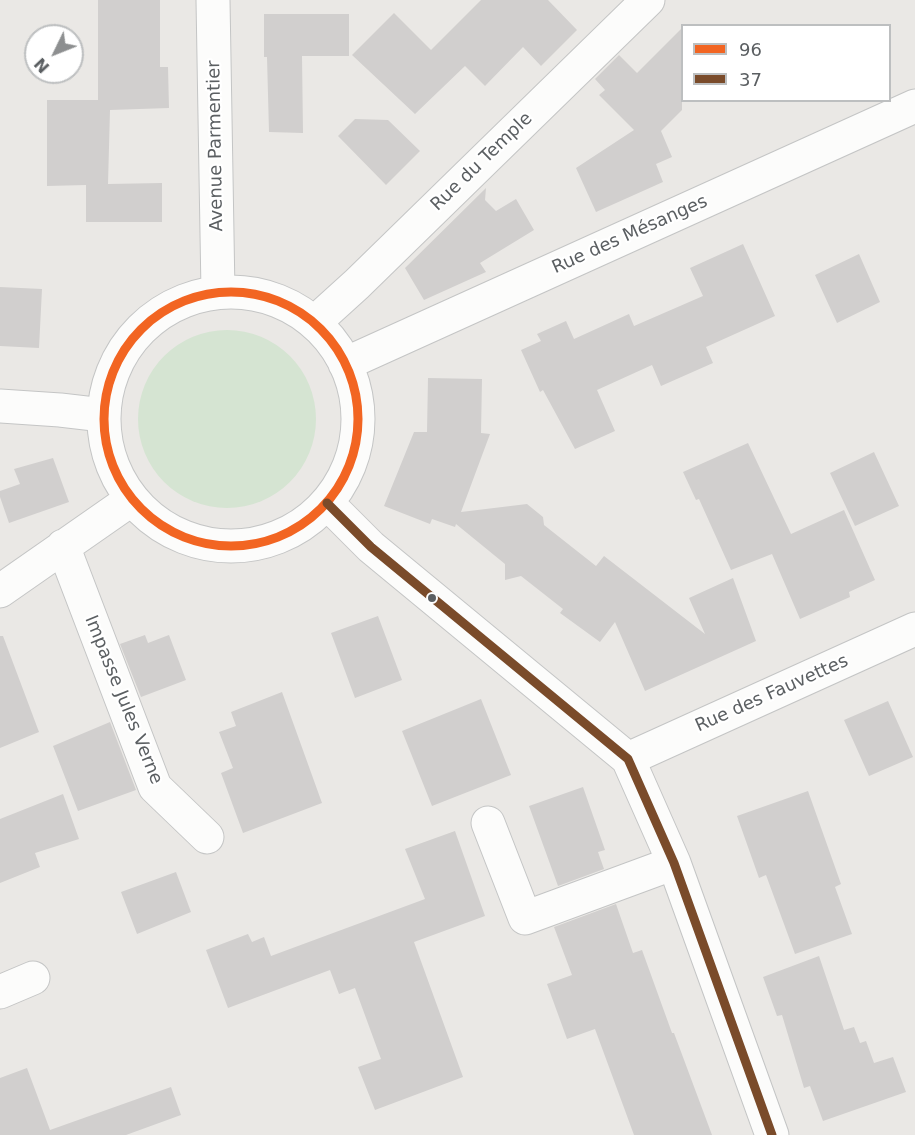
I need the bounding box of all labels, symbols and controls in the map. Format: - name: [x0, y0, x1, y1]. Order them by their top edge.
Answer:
- north arrow: [24, 24, 84, 84]
- legend: [681, 24, 891, 102]
- text: 96: [739, 39, 762, 60]
- text: N: [30, 54, 53, 77]
- street label: Avenue Parmentier: [204, 60, 228, 232]
- text: 37: [739, 69, 762, 90]
- street label: Rue du Temple: [427, 108, 537, 216]
- street label: Rue des Mésanges: [549, 191, 711, 279]
- unlabelled marker: [426, 592, 438, 604]
- street label: Impasse Jules Verne: [79, 612, 167, 788]
- street label: Rue des Fauvettes: [692, 651, 852, 737]

